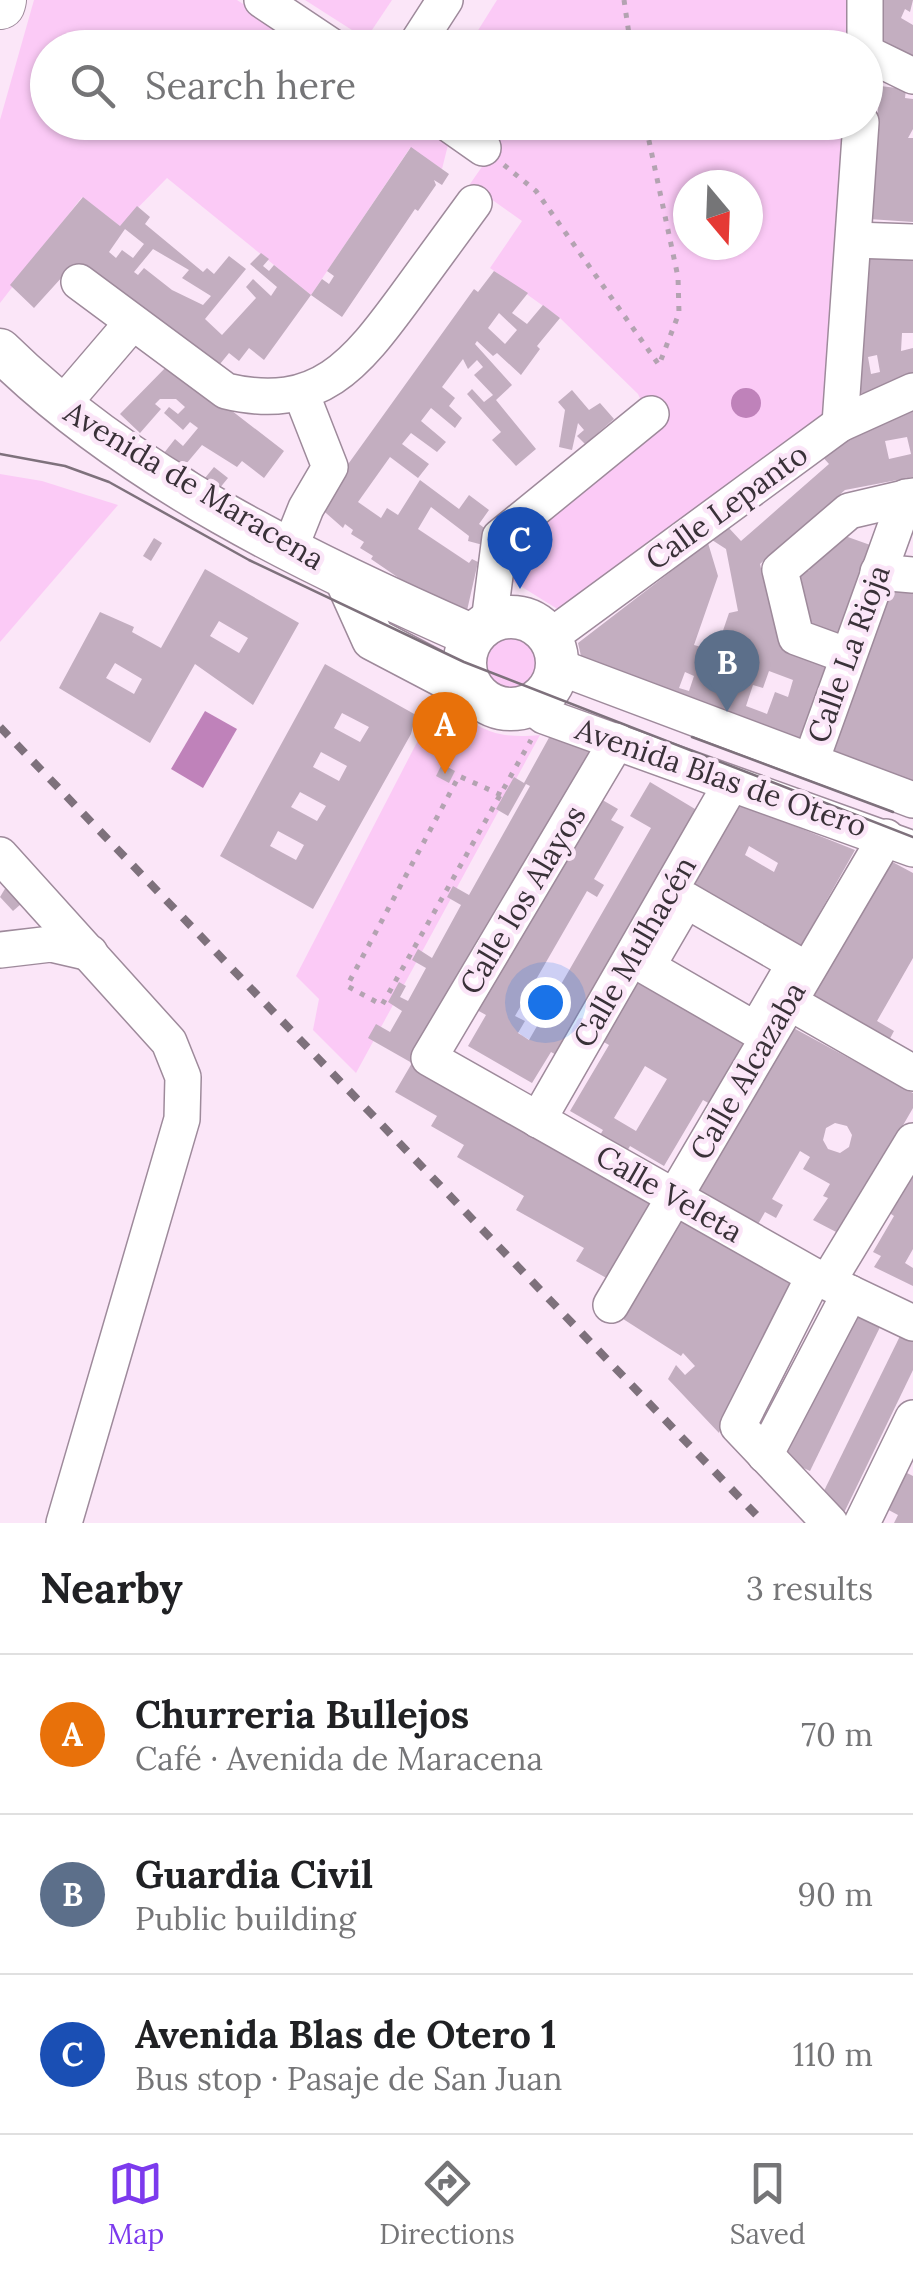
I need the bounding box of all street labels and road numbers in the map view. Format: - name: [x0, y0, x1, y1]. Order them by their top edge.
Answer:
- street label: Avenida de Maracena: [57, 392, 331, 578]
- street label: Calle Lepanto: [638, 435, 815, 578]
- street label: Calle La Rioja: [798, 560, 899, 748]
- street label: Avenida Blas de Otero: [570, 709, 872, 845]
- street label: Calle los Alayos: [451, 798, 594, 1001]
- street label: Calle Mulhacén: [564, 849, 704, 1054]
- street label: Calle Alcazaba: [681, 975, 813, 1166]
- street label: Calle Veleta: [589, 1136, 750, 1250]

